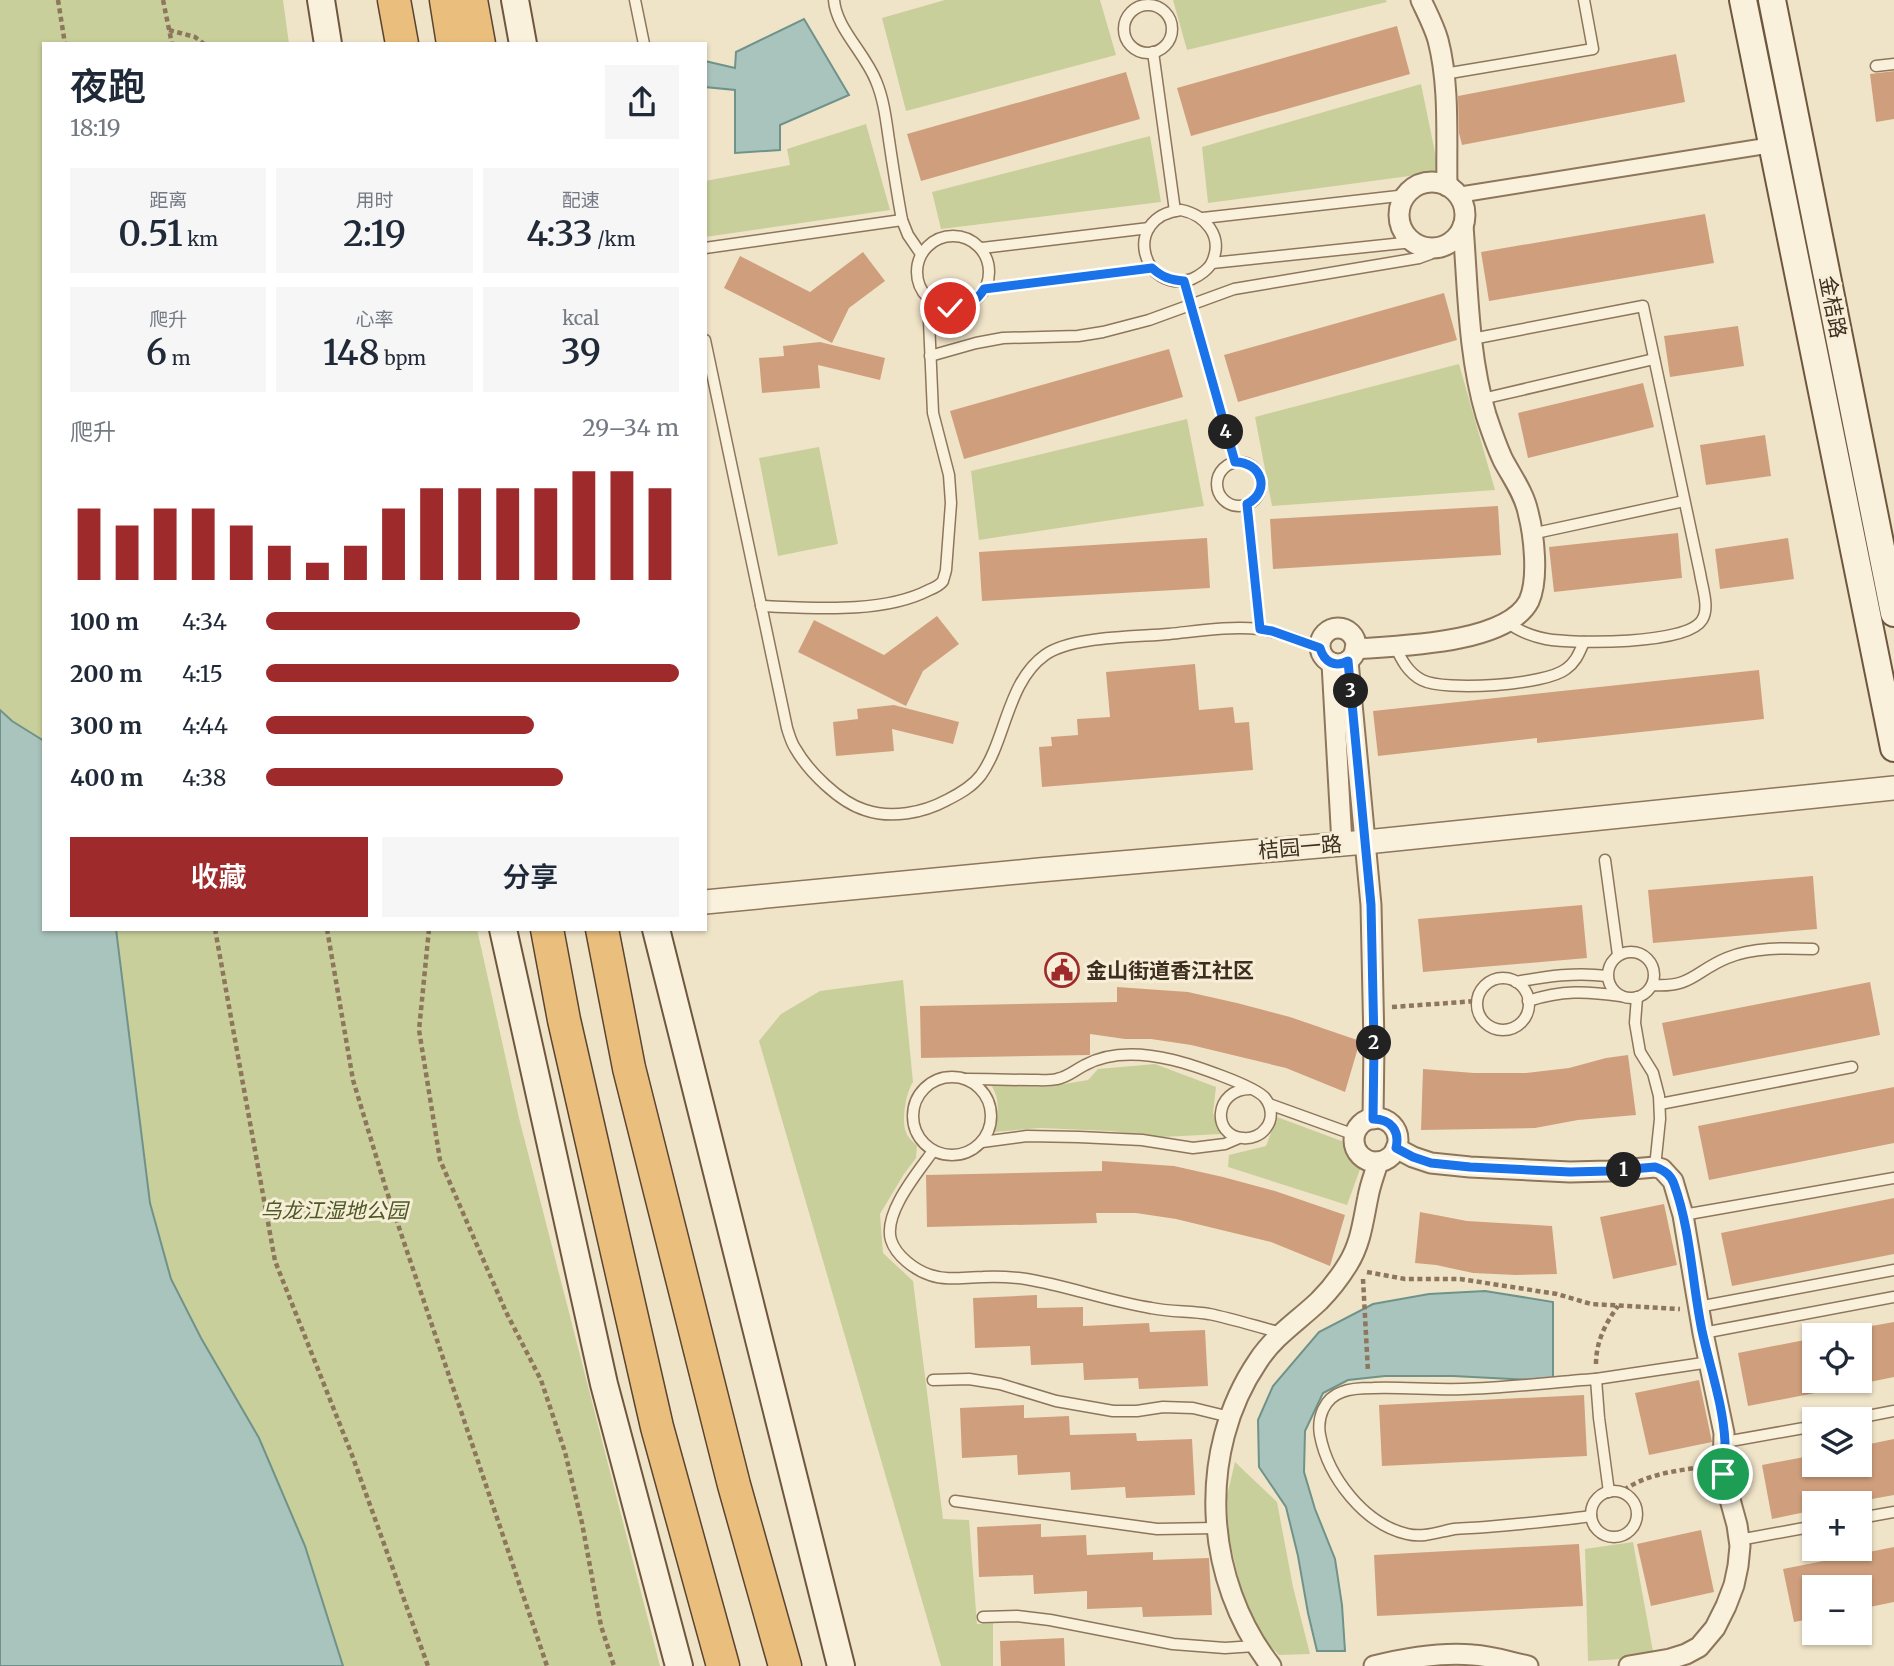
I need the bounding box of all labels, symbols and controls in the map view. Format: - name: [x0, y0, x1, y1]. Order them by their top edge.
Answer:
- text: 夜跑: [70, 63, 146, 110]
- button: share: [605, 65, 679, 139]
- text: 18:19: [70, 113, 121, 142]
- text: 距离: [149, 188, 187, 212]
- text: 用时: [355, 188, 394, 212]
- text: 配速: [562, 188, 600, 212]
- text: 0.51: [118, 212, 183, 256]
- text: 2:19: [343, 212, 406, 256]
- text: 4:33: [526, 212, 593, 256]
- text: km: [183, 227, 218, 251]
- text: /km: [593, 227, 636, 251]
- street label: 金桔路: [1814, 274, 1852, 340]
- pin: [920, 278, 980, 338]
- icon: check: [931, 289, 969, 327]
- text: kcal: [562, 306, 600, 330]
- text: 爬升: [149, 307, 187, 331]
- text: 心率: [355, 307, 394, 331]
- text: 39: [561, 330, 601, 374]
- text: 6: [146, 331, 167, 375]
- text: 148: [323, 331, 380, 375]
- text: m: [167, 346, 191, 370]
- text: bpm: [380, 346, 426, 370]
- text: 29–34 m: [582, 413, 679, 442]
- pin: 4: [1208, 414, 1244, 450]
- text: 爬升: [70, 417, 116, 446]
- text: 4: [1219, 419, 1232, 443]
- text: 100 m: [70, 607, 139, 636]
- text: 4:34: [182, 607, 227, 636]
- text: 200 m: [70, 659, 142, 688]
- text: 4:15: [182, 659, 223, 688]
- pin: 3: [1334, 674, 1368, 708]
- text: 3: [1345, 678, 1356, 702]
- text: 300 m: [70, 711, 142, 740]
- text: 4:44: [182, 711, 228, 740]
- text: 400 m: [70, 763, 144, 792]
- text: 4:38: [182, 763, 227, 792]
- street label: 桔园一路: [1257, 830, 1343, 864]
- button: 收藏: [70, 837, 368, 917]
- button: 分享: [382, 837, 679, 917]
- public building icon: 金山街道香江社区: [1043, 951, 1081, 989]
- place label: 金山街道香江社区: [1086, 957, 1254, 984]
- pin: 2: [1356, 1026, 1392, 1060]
- text: 2: [1368, 1030, 1379, 1054]
- pin: 1: [1606, 1152, 1642, 1188]
- text: 1: [1619, 1157, 1628, 1181]
- park label: 乌龙江湿地公园: [261, 1197, 410, 1224]
- map controls: [1802, 1323, 1872, 1645]
- button: locate: [1802, 1323, 1872, 1393]
- button: layers: [1802, 1407, 1872, 1477]
- pin: [1693, 1444, 1753, 1504]
- icon: arrive: [1704, 1455, 1742, 1493]
- button: +: [1802, 1491, 1872, 1561]
- button: −: [1802, 1575, 1872, 1645]

